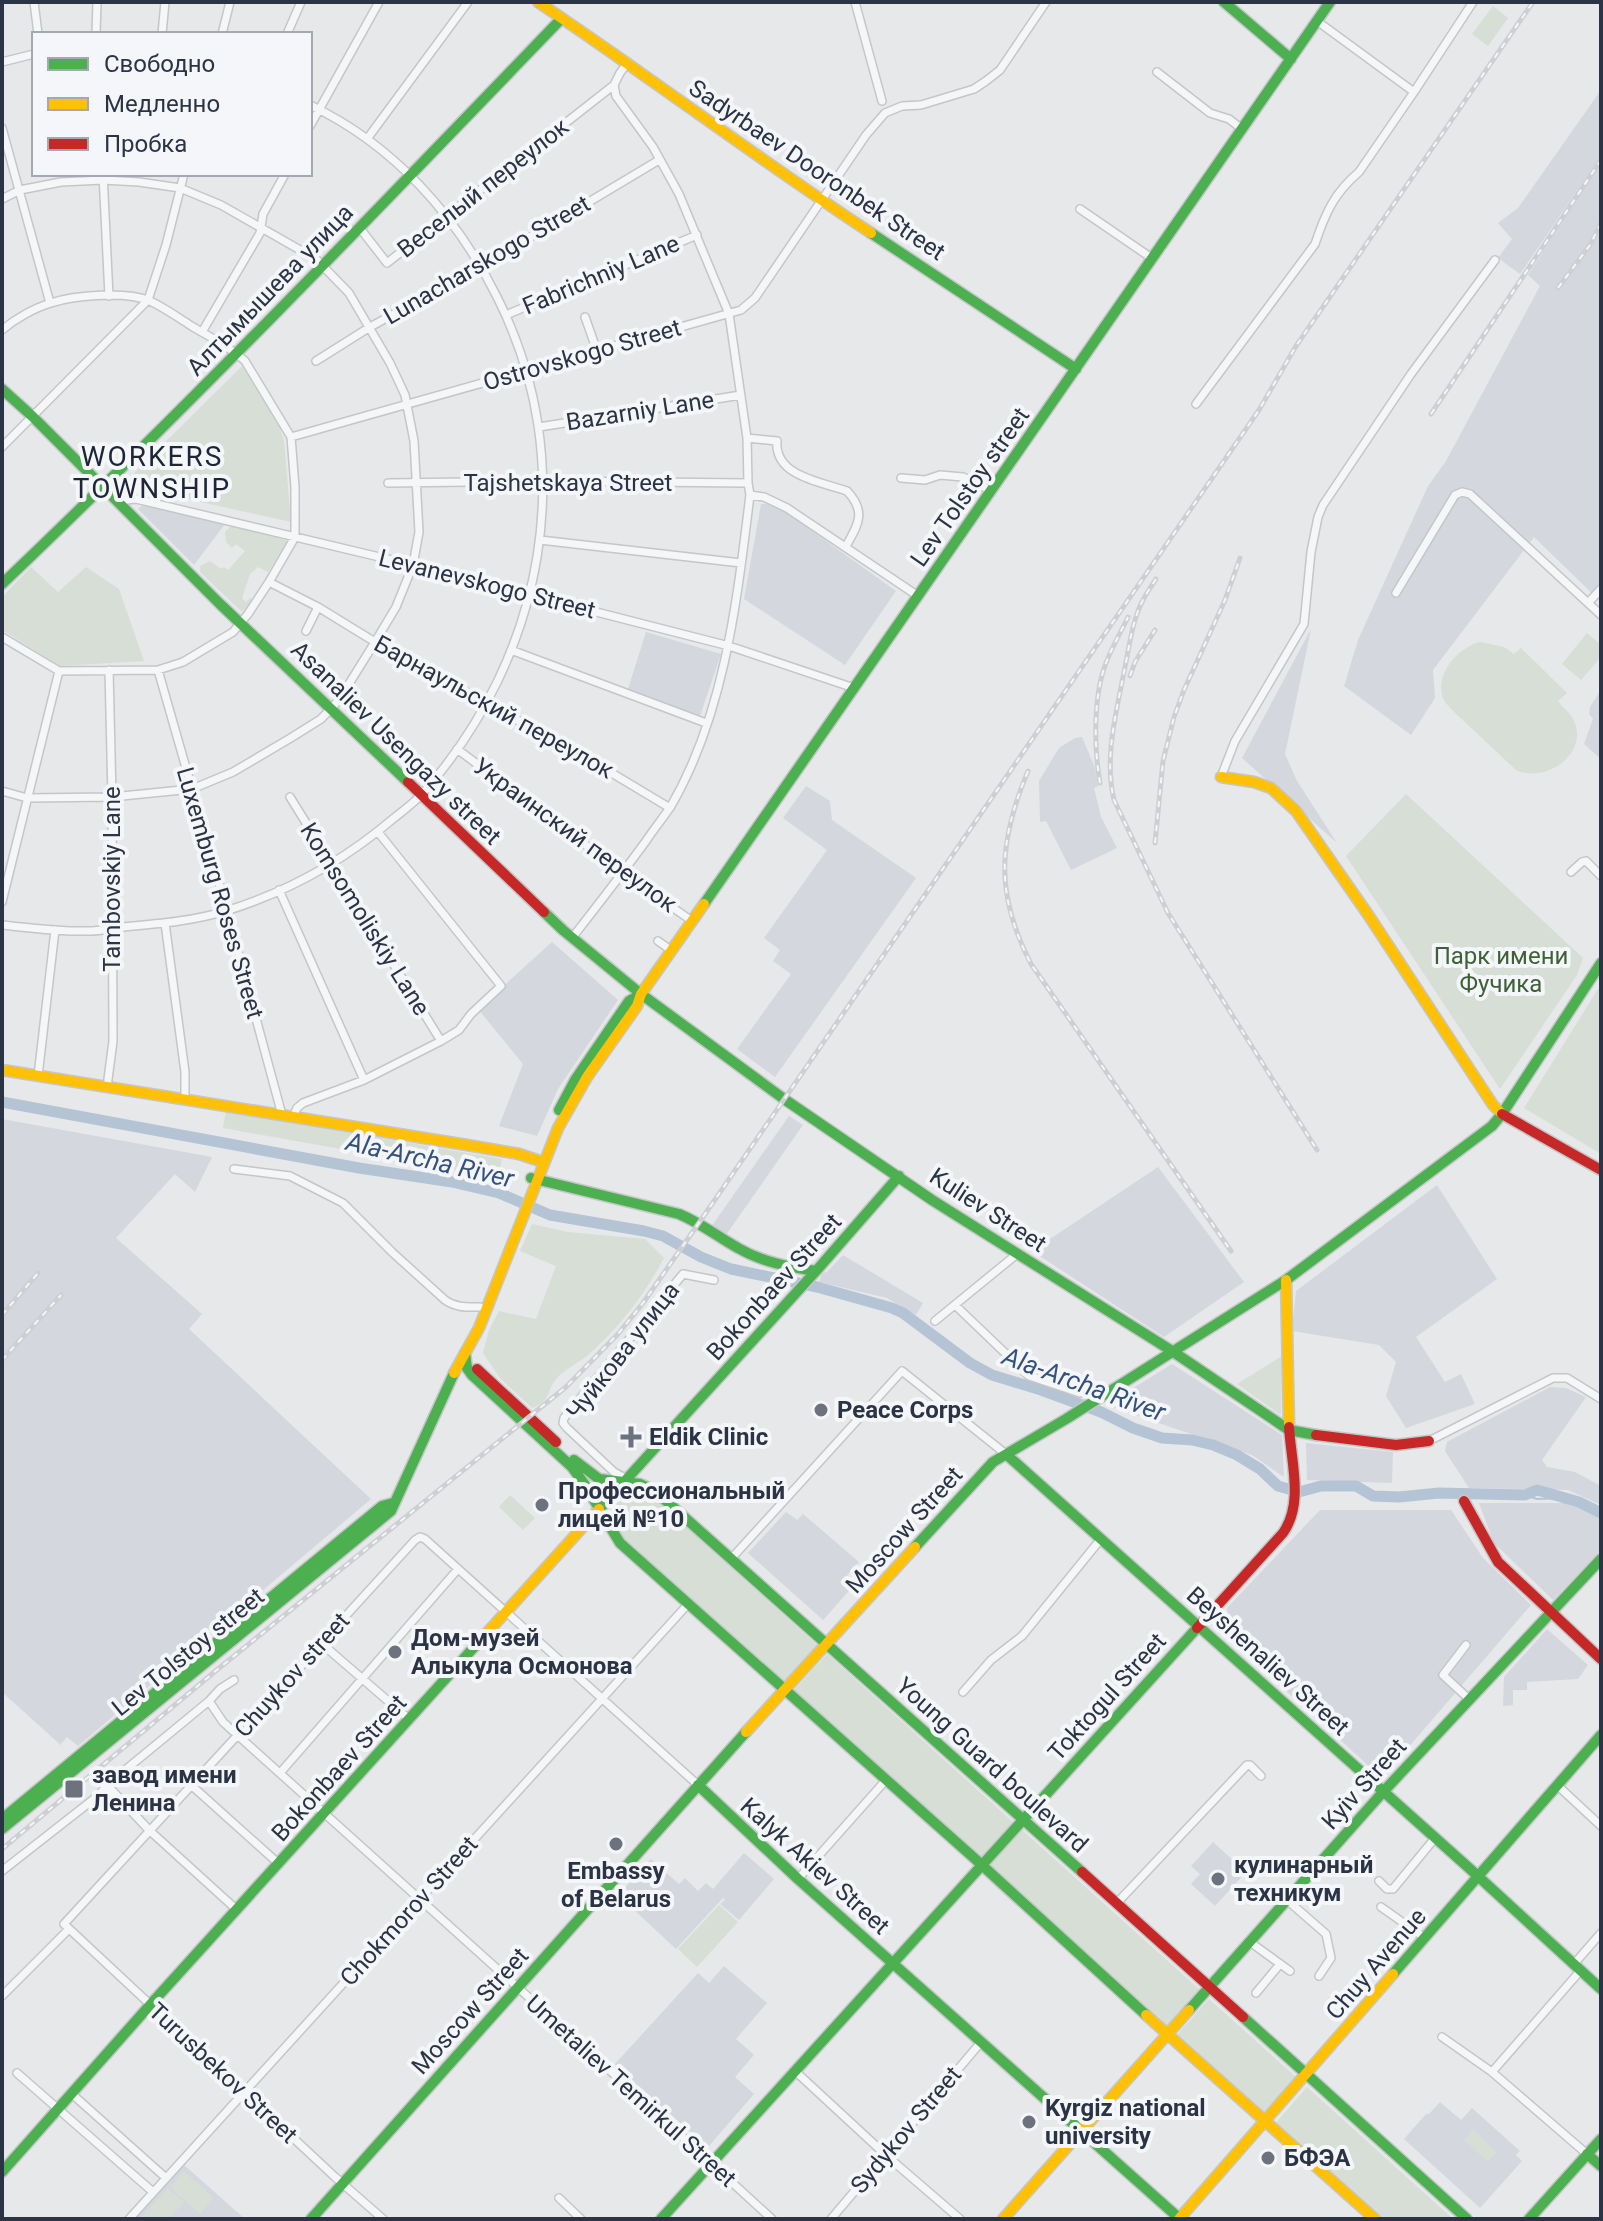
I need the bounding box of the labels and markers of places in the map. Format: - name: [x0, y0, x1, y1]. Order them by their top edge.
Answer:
- place label: Peace Corps: [837, 1396, 973, 1424]
- marker: Peace Corps: [812, 1401, 830, 1419]
- place label: Eldik Clinic: [649, 1423, 768, 1451]
- marker: Eldik Clinic: [620, 1426, 642, 1448]
- place label: Профессиональный лицей №10: [558, 1477, 785, 1533]
- marker: Профессиональный лицей №10: [533, 1496, 551, 1514]
- place label: Дом-музей Алыкула Осмонова: [411, 1624, 633, 1680]
- marker: Дом-музей Алыкула Осмонова: [386, 1643, 404, 1661]
- place label: завод имени Ленина: [92, 1761, 237, 1817]
- marker: завод имени Ленина: [63, 1778, 85, 1800]
- marker: Embassy of Belarus: [607, 1835, 625, 1853]
- place label: кулинарный техникум: [1234, 1851, 1373, 1907]
- place label: Embassy of Belarus: [561, 1857, 671, 1913]
- marker: кулинарный техникум: [1209, 1870, 1227, 1888]
- place label: Kyrgiz national university: [1045, 2094, 1206, 2150]
- marker: Kyrgiz national university: [1020, 2113, 1038, 2131]
- place label: БФЭА: [1284, 2144, 1351, 2172]
- marker: БФЭА: [1259, 2149, 1277, 2167]

